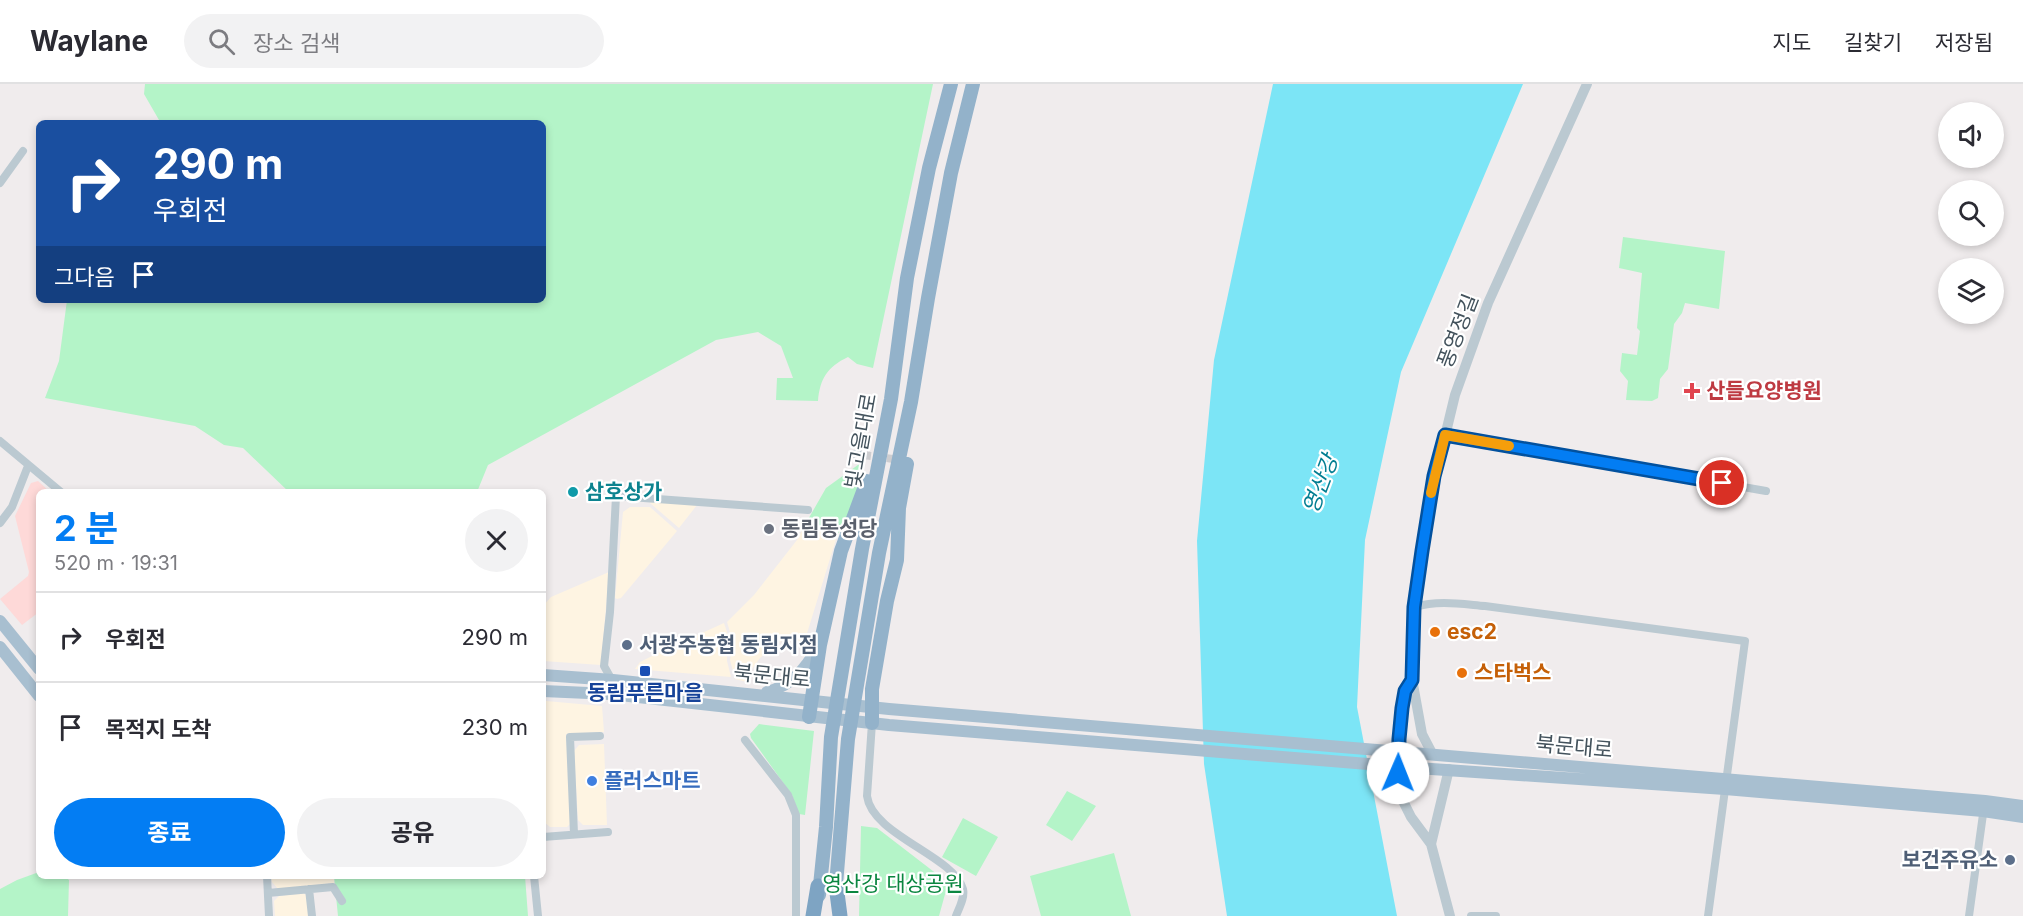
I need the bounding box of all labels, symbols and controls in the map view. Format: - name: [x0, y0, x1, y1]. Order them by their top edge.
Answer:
- search box: [184, 14, 604, 68]
- text: Waylane: [30, 24, 148, 58]
- icon: search: [205, 25, 238, 58]
- text: 장소 검색: [253, 30, 340, 56]
- text: 지도: [1772, 30, 1811, 55]
- text: 길찾기: [1844, 30, 1902, 55]
- text: 저장됨: [1935, 30, 1993, 55]
- map controls: [1938, 102, 2004, 324]
- button: sound: [1938, 102, 2004, 168]
- text: 290 m: [153, 138, 283, 189]
- icon: right: [54, 144, 132, 222]
- button: search: [1938, 180, 2004, 246]
- text: 우회전: [153, 194, 228, 227]
- icon: arrive: [127, 258, 160, 291]
- button: layers: [1938, 258, 2004, 324]
- text: 그다음: [54, 264, 115, 290]
- street label: 풍영정길: [1432, 290, 1483, 371]
- place label: 산들요양병원: [1706, 378, 1822, 403]
- marker: 산들요양병원: [1683, 382, 1701, 400]
- street label: 빛고을대로: [840, 391, 881, 491]
- water label: 영산강: [1297, 448, 1344, 517]
- pin: [1696, 457, 1747, 508]
- icon: arrive: [1705, 466, 1738, 499]
- place label: 삼호상가: [585, 479, 662, 504]
- marker: 삼호상가: [566, 485, 580, 499]
- text: 2 분: [54, 506, 118, 550]
- button: close: [465, 509, 528, 572]
- place label: 동림동성당: [781, 516, 878, 541]
- marker: 동림동성당: [762, 522, 776, 536]
- text: 520 m · 19:31: [54, 551, 178, 575]
- place label: esc2: [1447, 619, 1497, 644]
- icon: right: [54, 621, 87, 654]
- text: 290 m: [462, 624, 528, 650]
- marker: esc2: [1428, 625, 1442, 639]
- text: 우회전: [105, 626, 166, 652]
- place label: 서광주농협 동림지점: [639, 632, 818, 657]
- marker: 서광주농협 동림지점: [620, 638, 634, 652]
- street label: 북문대로: [732, 659, 812, 692]
- place label: 스타벅스: [1474, 660, 1551, 685]
- marker: 동림푸른마을: [638, 664, 652, 678]
- marker: 스타벅스: [1455, 666, 1469, 680]
- place label: 동림푸른마을: [587, 680, 703, 705]
- icon: arrive: [54, 711, 87, 744]
- text: 230 m: [462, 714, 528, 740]
- text: 목적지 도착: [105, 716, 211, 742]
- street label: 북문대로: [1534, 731, 1614, 762]
- position arrow: [1366, 741, 1430, 805]
- place label: 플러스마트: [604, 768, 701, 793]
- marker: 플러스마트: [585, 774, 599, 788]
- button: 종료: [54, 798, 285, 867]
- button: 공유: [297, 798, 528, 867]
- place label: 보건주유소: [1901, 847, 1998, 872]
- marker: 보건주유소: [2003, 853, 2017, 867]
- park label: 영산강 대상공원: [822, 871, 964, 896]

